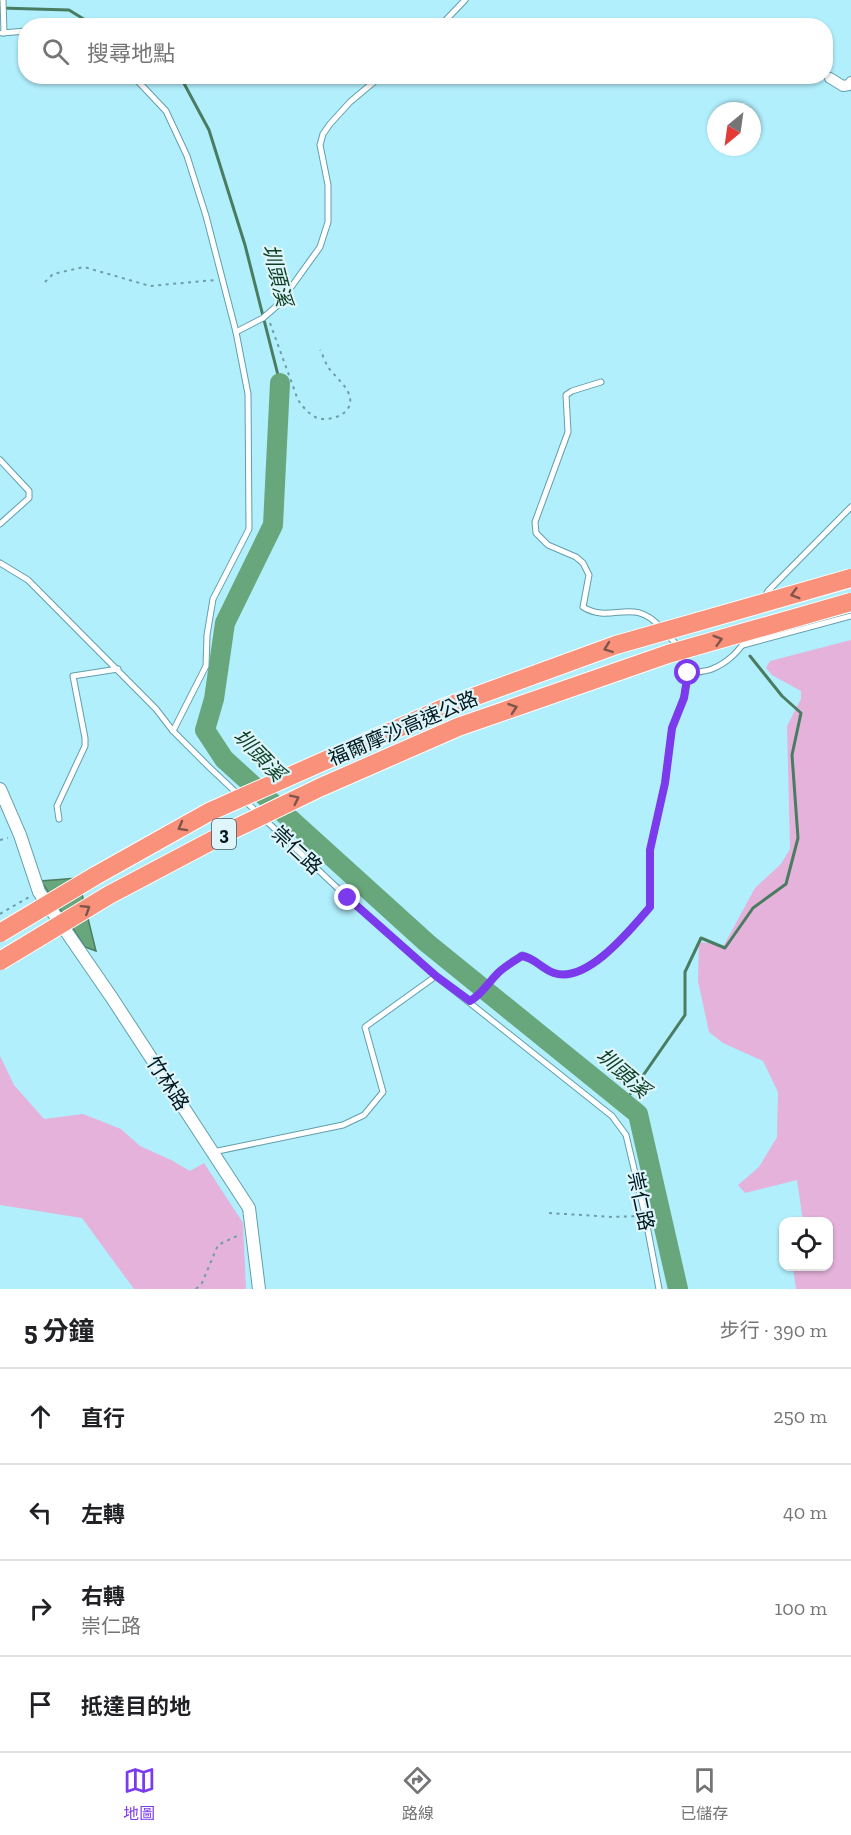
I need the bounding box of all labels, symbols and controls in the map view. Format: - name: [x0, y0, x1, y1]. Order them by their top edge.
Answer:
- search box: [18, 18, 833, 84]
- icon: search: [39, 35, 72, 68]
- text: 搜尋地點: [87, 40, 175, 67]
- north arrow: [707, 102, 761, 156]
- water label: 圳頭溪: [258, 241, 298, 311]
- one-way arrow: [790, 587, 801, 599]
- one-way arrow: [712, 635, 723, 647]
- one-way arrow: [603, 641, 614, 653]
- route start: [674, 659, 700, 685]
- street label: 福爾摩沙高速公路: [325, 686, 481, 770]
- one-way arrow: [507, 702, 518, 715]
- water label: 圳頭溪: [228, 723, 292, 788]
- one-way arrow: [289, 794, 300, 806]
- one-way arrow: [178, 819, 188, 831]
- road number: 3: [212, 819, 236, 849]
- street label: 崇仁路: [267, 821, 327, 879]
- route end: [334, 884, 360, 910]
- one-way arrow: [80, 904, 90, 916]
- water label: 圳頭溪: [591, 1043, 658, 1105]
- street label: 竹林路: [142, 1051, 194, 1115]
- street label: 崇仁路: [623, 1169, 659, 1233]
- map controls: [779, 1217, 833, 1271]
- button: locate: [779, 1217, 833, 1271]
- text: 5 分鐘: [24, 1315, 94, 1347]
- text: 步行 · 390 m: [720, 1318, 827, 1342]
- icon: ahead: [24, 1400, 57, 1433]
- text: 250 m: [773, 1404, 827, 1428]
- text: 直行: [81, 1405, 125, 1432]
- icon: left: [24, 1496, 57, 1529]
- text: 40 m: [783, 1500, 827, 1524]
- text: 左轉: [81, 1501, 125, 1528]
- text: 右轉: [81, 1583, 125, 1610]
- icon: right: [24, 1592, 57, 1625]
- text: 100 m: [774, 1596, 827, 1620]
- text: 崇仁路: [81, 1614, 141, 1638]
- icon: arrive: [24, 1688, 57, 1721]
- text: 抵達目的地: [81, 1693, 191, 1720]
- tab: 地圖: [123, 1764, 156, 1824]
- tab: 路線: [401, 1764, 434, 1824]
- tab: 已儲存: [680, 1764, 728, 1824]

